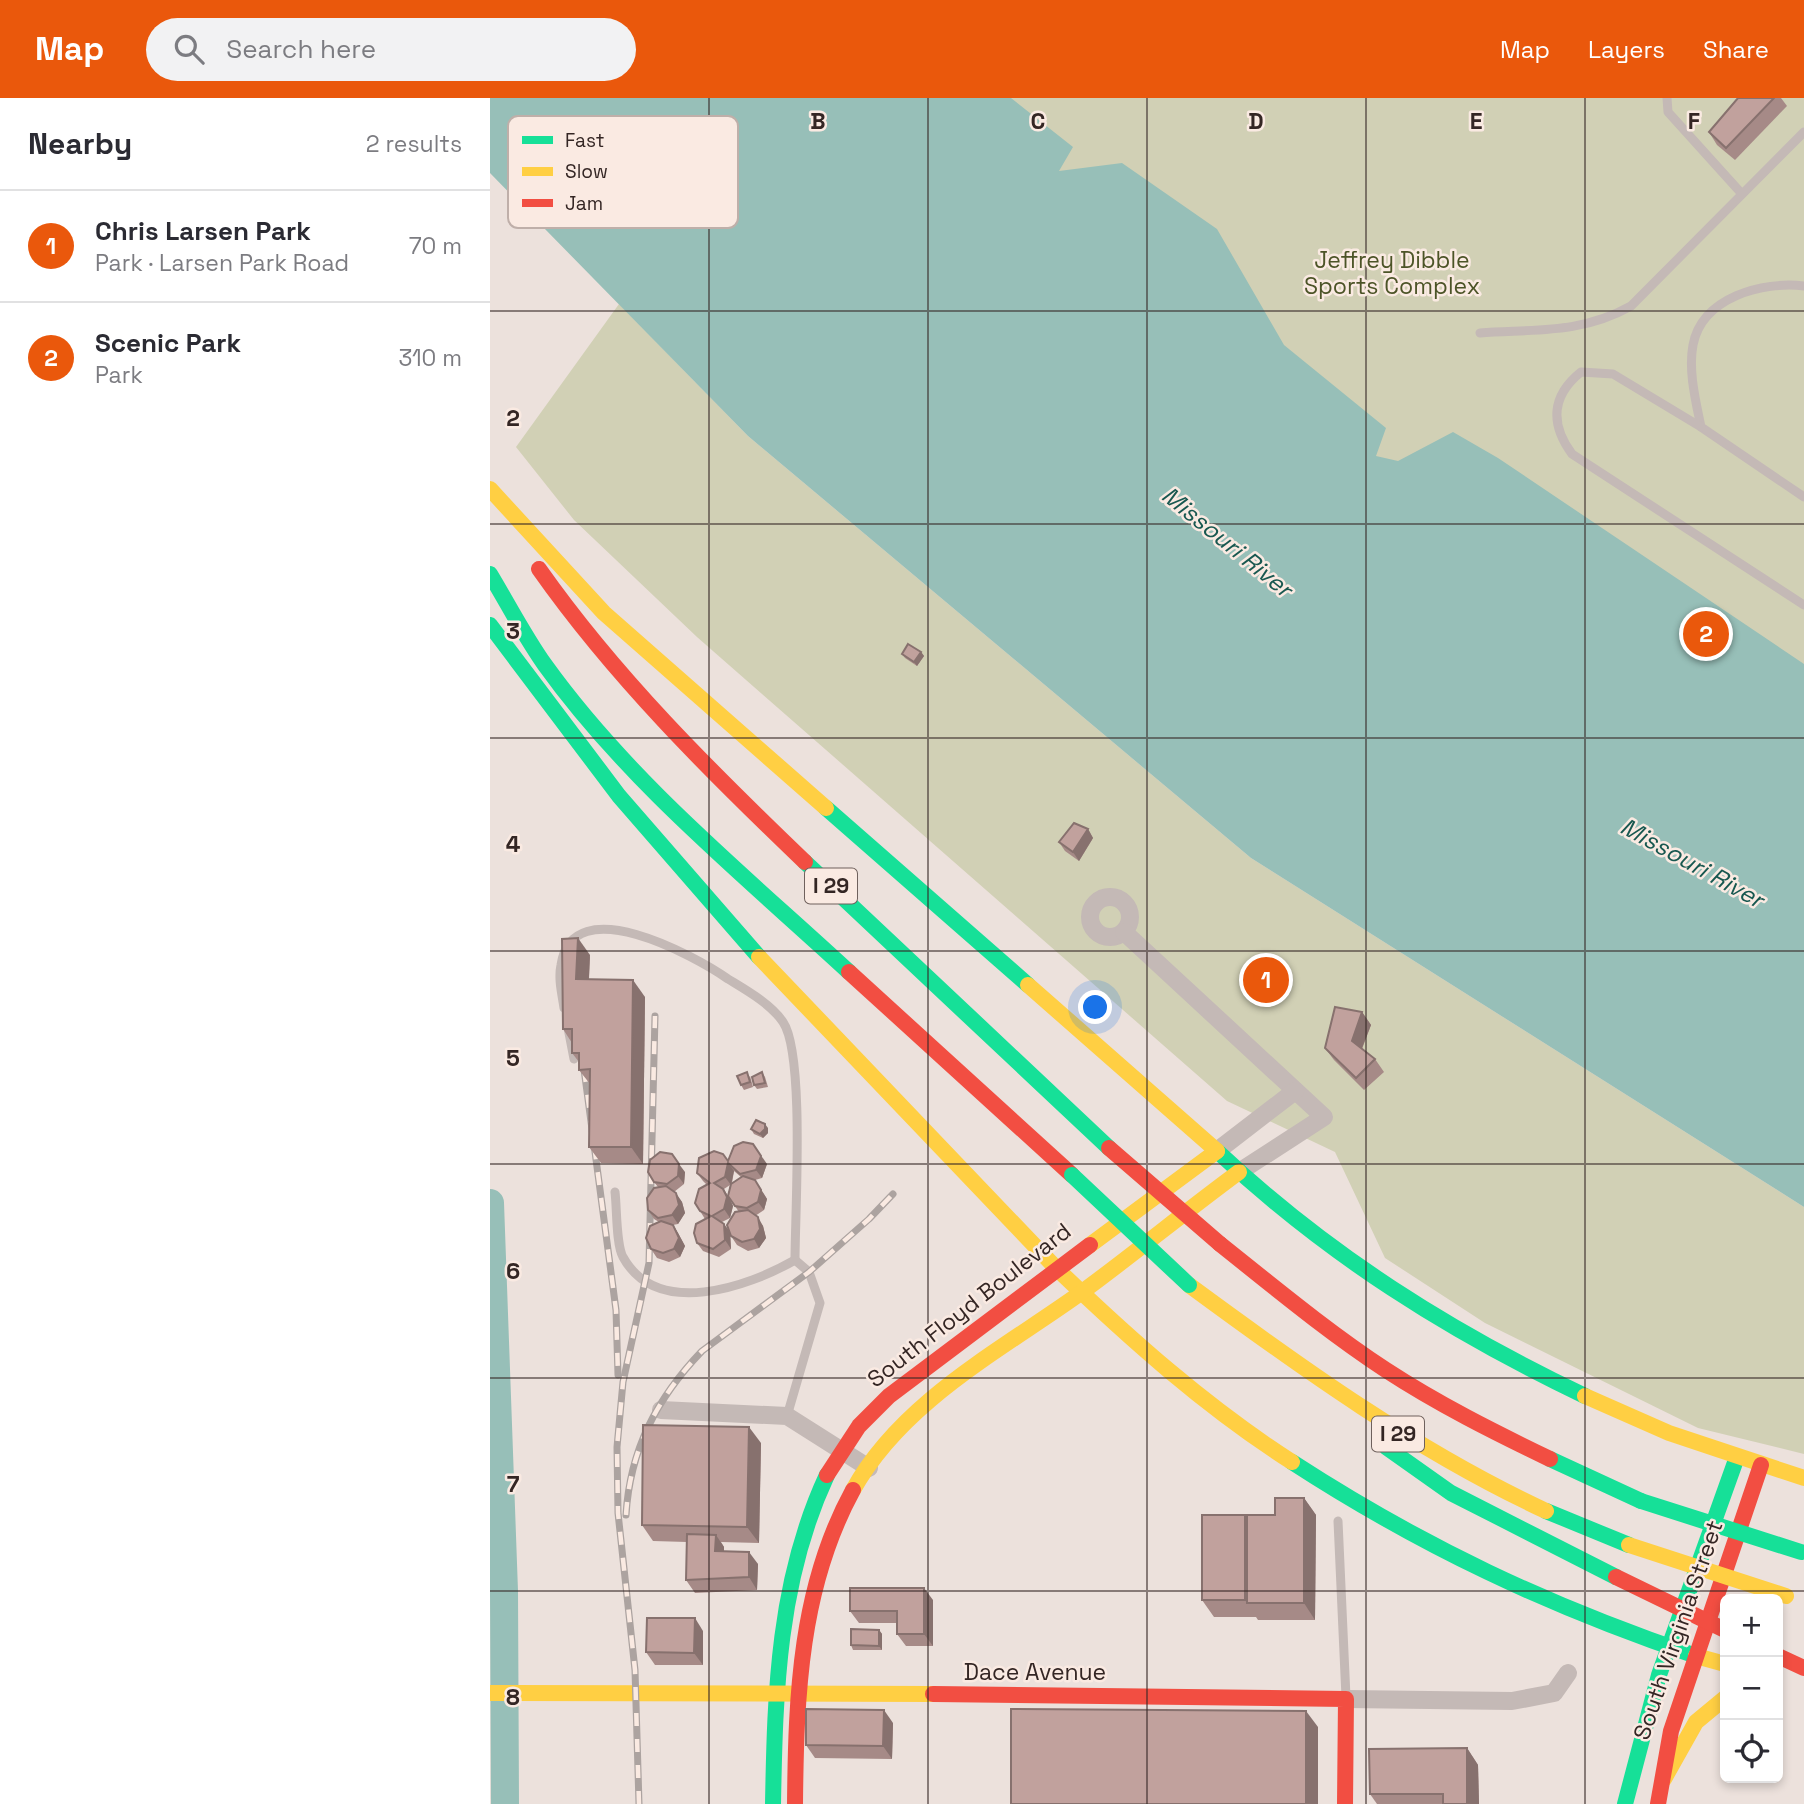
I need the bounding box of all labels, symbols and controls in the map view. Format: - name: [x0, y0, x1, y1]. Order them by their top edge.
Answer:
- search box: [146, 18, 636, 81]
- text: Map: [35, 28, 104, 70]
- icon: search: [170, 30, 208, 68]
- text: Search here: [226, 32, 376, 66]
- text: Map: [1500, 34, 1550, 65]
- text: Layers: [1588, 34, 1665, 65]
- text: Share: [1703, 34, 1769, 65]
- text: B: [810, 106, 826, 136]
- text: C: [1031, 106, 1045, 136]
- text: D: [1248, 106, 1264, 136]
- text: E: [1470, 106, 1482, 136]
- text: F: [1688, 106, 1700, 136]
- legend: [508, 116, 738, 228]
- text: Nearby: [28, 124, 132, 163]
- text: Fast: [565, 128, 605, 153]
- text: 2 results: [366, 129, 462, 159]
- text: Slow: [565, 159, 608, 184]
- text: Jam: [565, 191, 603, 216]
- text: Chris Larsen Park: [95, 214, 311, 248]
- text: 1: [46, 231, 56, 261]
- text: 70 m: [409, 231, 462, 261]
- park label: Jeffrey Dibble Sports Complex: [1304, 245, 1480, 301]
- text: Park · Larsen Park Road: [95, 248, 349, 278]
- text: Scenic Park: [95, 326, 241, 360]
- text: 2: [44, 343, 58, 373]
- text: 310 m: [398, 343, 462, 373]
- text: Park: [95, 360, 143, 390]
- text: 2: [506, 403, 520, 433]
- water label: Missouri River: [1156, 479, 1301, 606]
- pin: 2: [1683, 608, 1729, 660]
- text: 3: [506, 616, 520, 646]
- water label: Missouri River: [1615, 810, 1772, 916]
- text: 4: [506, 829, 521, 859]
- road number: I 29: [805, 868, 857, 904]
- pin: 1: [1243, 954, 1289, 1006]
- your location: [1078, 990, 1112, 1024]
- text: 5: [506, 1043, 520, 1073]
- street label: South Floyd Boulevard: [861, 1216, 1077, 1394]
- text: 6: [506, 1256, 520, 1286]
- road number: I 29: [1372, 1416, 1424, 1452]
- text: 7: [507, 1469, 520, 1499]
- street label: South Virginia Street: [1626, 1516, 1730, 1744]
- map controls: [1720, 1594, 1783, 1783]
- button: +: [1720, 1594, 1783, 1657]
- street label: Dace Avenue: [964, 1657, 1106, 1687]
- button: −: [1720, 1657, 1783, 1720]
- text: 8: [506, 1682, 520, 1712]
- button: locate: [1720, 1720, 1783, 1783]

